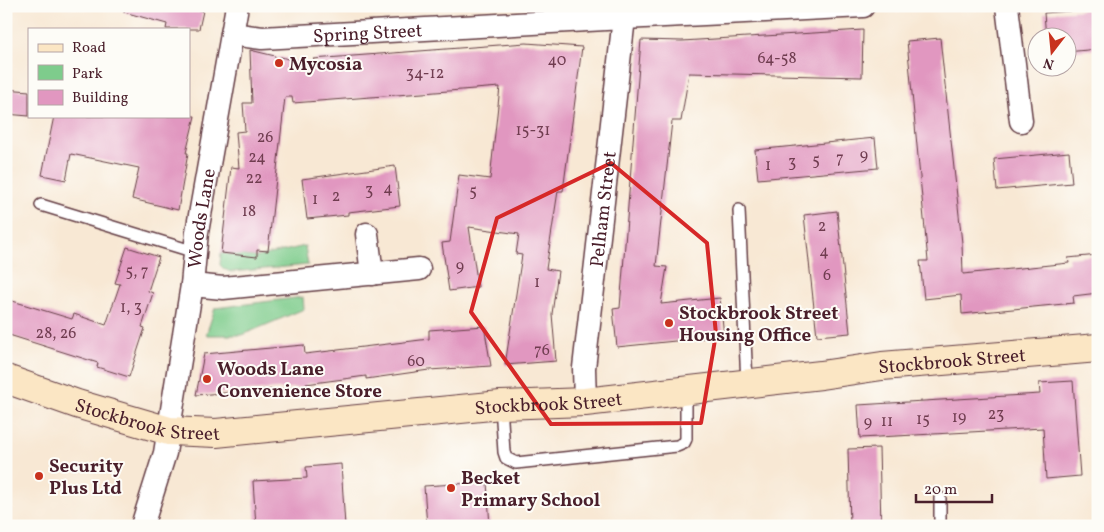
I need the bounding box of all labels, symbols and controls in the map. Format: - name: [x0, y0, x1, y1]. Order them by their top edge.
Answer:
- street label: Spring Street: [312, 18, 424, 50]
- legend: [28, 28, 190, 118]
- north arrow: [1026, 28, 1076, 78]
- text: Road: [72, 38, 106, 59]
- house number: 64-58: [757, 48, 797, 70]
- house number: 40: [548, 50, 566, 72]
- place label: Mycosia: [289, 52, 362, 78]
- text: N: [1041, 53, 1056, 74]
- marker: Mycosia: [273, 57, 285, 69]
- house number: 34-12: [406, 63, 444, 85]
- text: Park: [72, 64, 103, 85]
- text: Building: [72, 88, 129, 109]
- house number: 15-31: [515, 120, 551, 142]
- house number: 26: [257, 127, 273, 149]
- house number: 9: [860, 145, 868, 167]
- house number: 24: [248, 147, 266, 169]
- house number: 7: [836, 148, 844, 170]
- street label: Pelham Street: [585, 150, 624, 269]
- house number: 5: [812, 150, 820, 172]
- house number: 3: [788, 152, 796, 174]
- house number: 1: [765, 155, 771, 177]
- street label: Woods Lane: [183, 167, 223, 270]
- house number: 22: [245, 168, 263, 190]
- house number: 4: [383, 178, 393, 200]
- house number: 3: [365, 180, 373, 202]
- house number: 5: [469, 181, 477, 203]
- house number: 2: [332, 186, 340, 208]
- house number: 1: [312, 189, 318, 211]
- house number: 18: [242, 201, 256, 223]
- house number: 2: [818, 216, 826, 238]
- house number: 4: [819, 241, 829, 263]
- house number: 9: [456, 256, 464, 278]
- house number: 5, 7: [126, 261, 149, 283]
- house number: 6: [823, 265, 831, 287]
- house number: 1: [534, 272, 540, 294]
- house number: 1, 3: [120, 297, 142, 319]
- place label: Stockbrook Street Housing Office: [679, 301, 838, 349]
- marker: Stockbrook Street Housing Office: [663, 317, 675, 329]
- house number: 28, 26: [36, 323, 76, 345]
- house number: 76: [534, 340, 550, 362]
- street label: Stockbrook Street: [877, 343, 1027, 381]
- house number: 60: [407, 351, 425, 373]
- place label: Woods Lane Convenience Store: [217, 357, 382, 405]
- marker: Woods Lane Convenience Store: [201, 373, 213, 385]
- street label: Stockbrook Street: [474, 387, 624, 423]
- street label: Stockbrook Street: [72, 393, 222, 448]
- house number: 23: [988, 404, 1004, 426]
- house number: 19: [952, 407, 966, 429]
- house number: 15: [916, 409, 930, 431]
- house number: 11: [881, 411, 893, 433]
- house number: 9: [864, 412, 872, 434]
- place label: Security Plus Ltd: [49, 454, 124, 502]
- place label: Becket Primary School: [461, 466, 600, 514]
- marker: Security Plus Ltd: [33, 470, 45, 482]
- scale bar: [916, 472, 993, 504]
- text: 20 m: [924, 480, 957, 501]
- marker: Becket Primary School: [445, 482, 457, 494]

